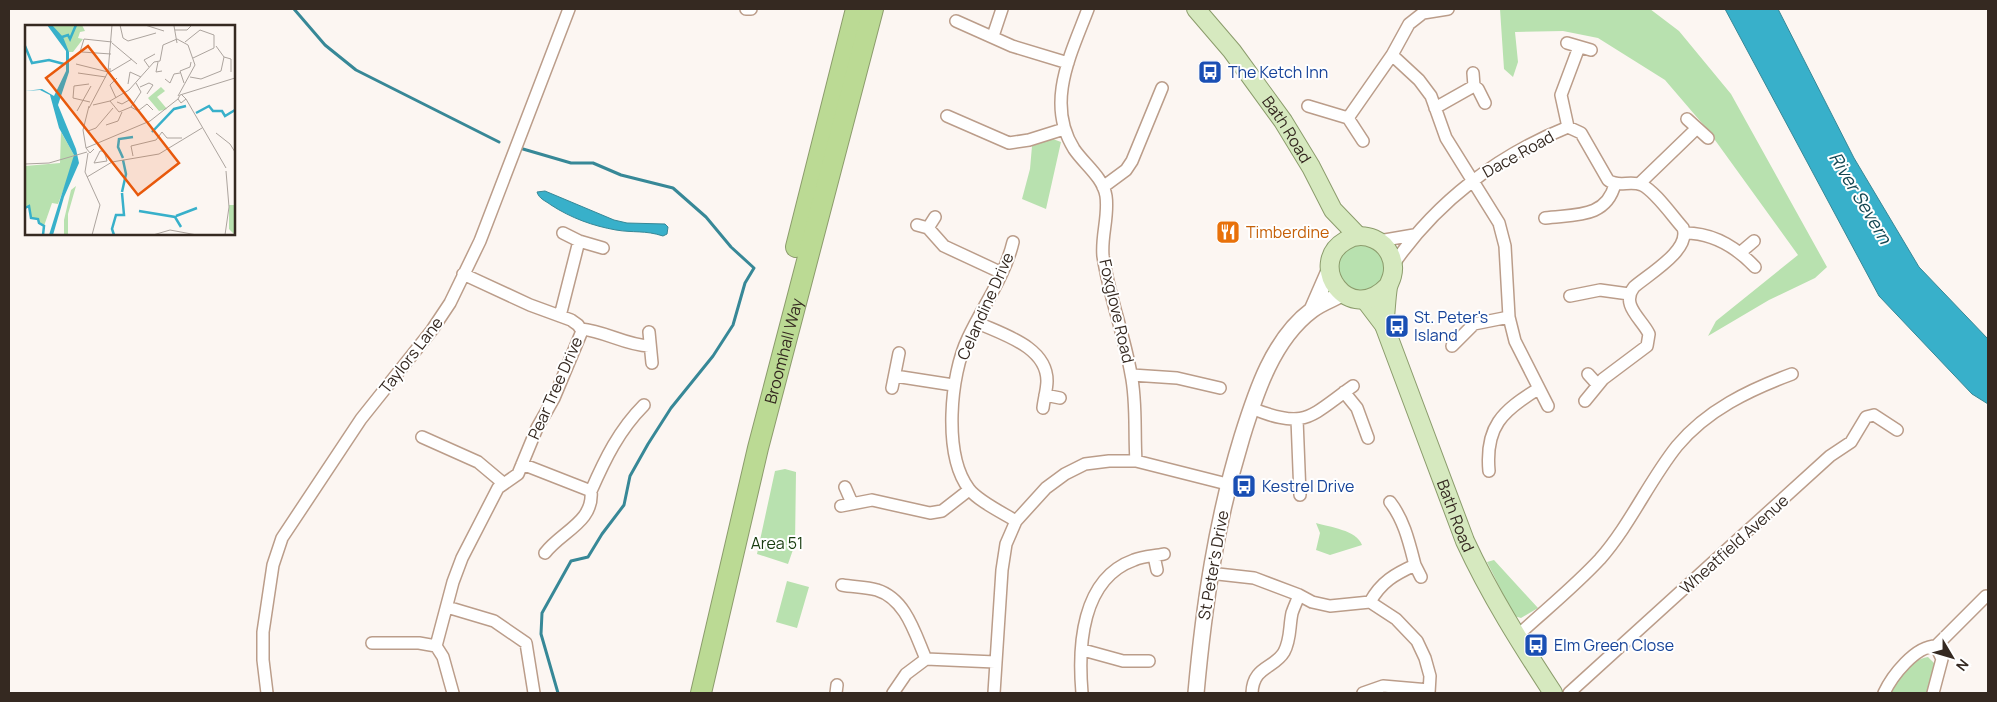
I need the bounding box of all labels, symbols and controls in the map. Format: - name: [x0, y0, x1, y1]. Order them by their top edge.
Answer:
- inset map: [25, 25, 235, 235]
- bus stop icon: The Ketch Inn: [1197, 59, 1223, 85]
- place label: The Ketch Inn: [1228, 61, 1328, 83]
- street label: Bath Road: [1257, 91, 1317, 167]
- street label: Dace Road: [1478, 125, 1558, 183]
- water label: River Severn: [1824, 147, 1898, 249]
- restaurant icon: Timberdine: [1215, 219, 1241, 245]
- place label: Timberdine: [1246, 221, 1329, 243]
- street label: Celandine Drive: [951, 249, 1019, 363]
- street label: Foxglove Road: [1094, 257, 1140, 365]
- street label: Broomhall Way: [759, 295, 808, 406]
- place label: St. Peter's Island: [1414, 306, 1488, 346]
- street label: Taylors Lane: [374, 312, 448, 398]
- bus stop icon: St. Peter's Island: [1384, 313, 1410, 339]
- street label: Pear Tree Drive: [523, 333, 587, 443]
- bus stop icon: Kestrel Drive: [1231, 473, 1257, 499]
- place label: Kestrel Drive: [1262, 475, 1354, 497]
- street label: Bath Road: [1432, 476, 1480, 556]
- street label: Wheatfield Avenue: [1675, 489, 1793, 599]
- street label: St Peter's Drive: [1193, 508, 1233, 622]
- park label: Area 51: [751, 532, 803, 554]
- bus stop icon: Elm Green Close: [1523, 632, 1549, 658]
- north arrow: [1927, 632, 1977, 682]
- place label: Elm Green Close: [1554, 634, 1674, 656]
- text: N: [1952, 655, 1973, 675]

